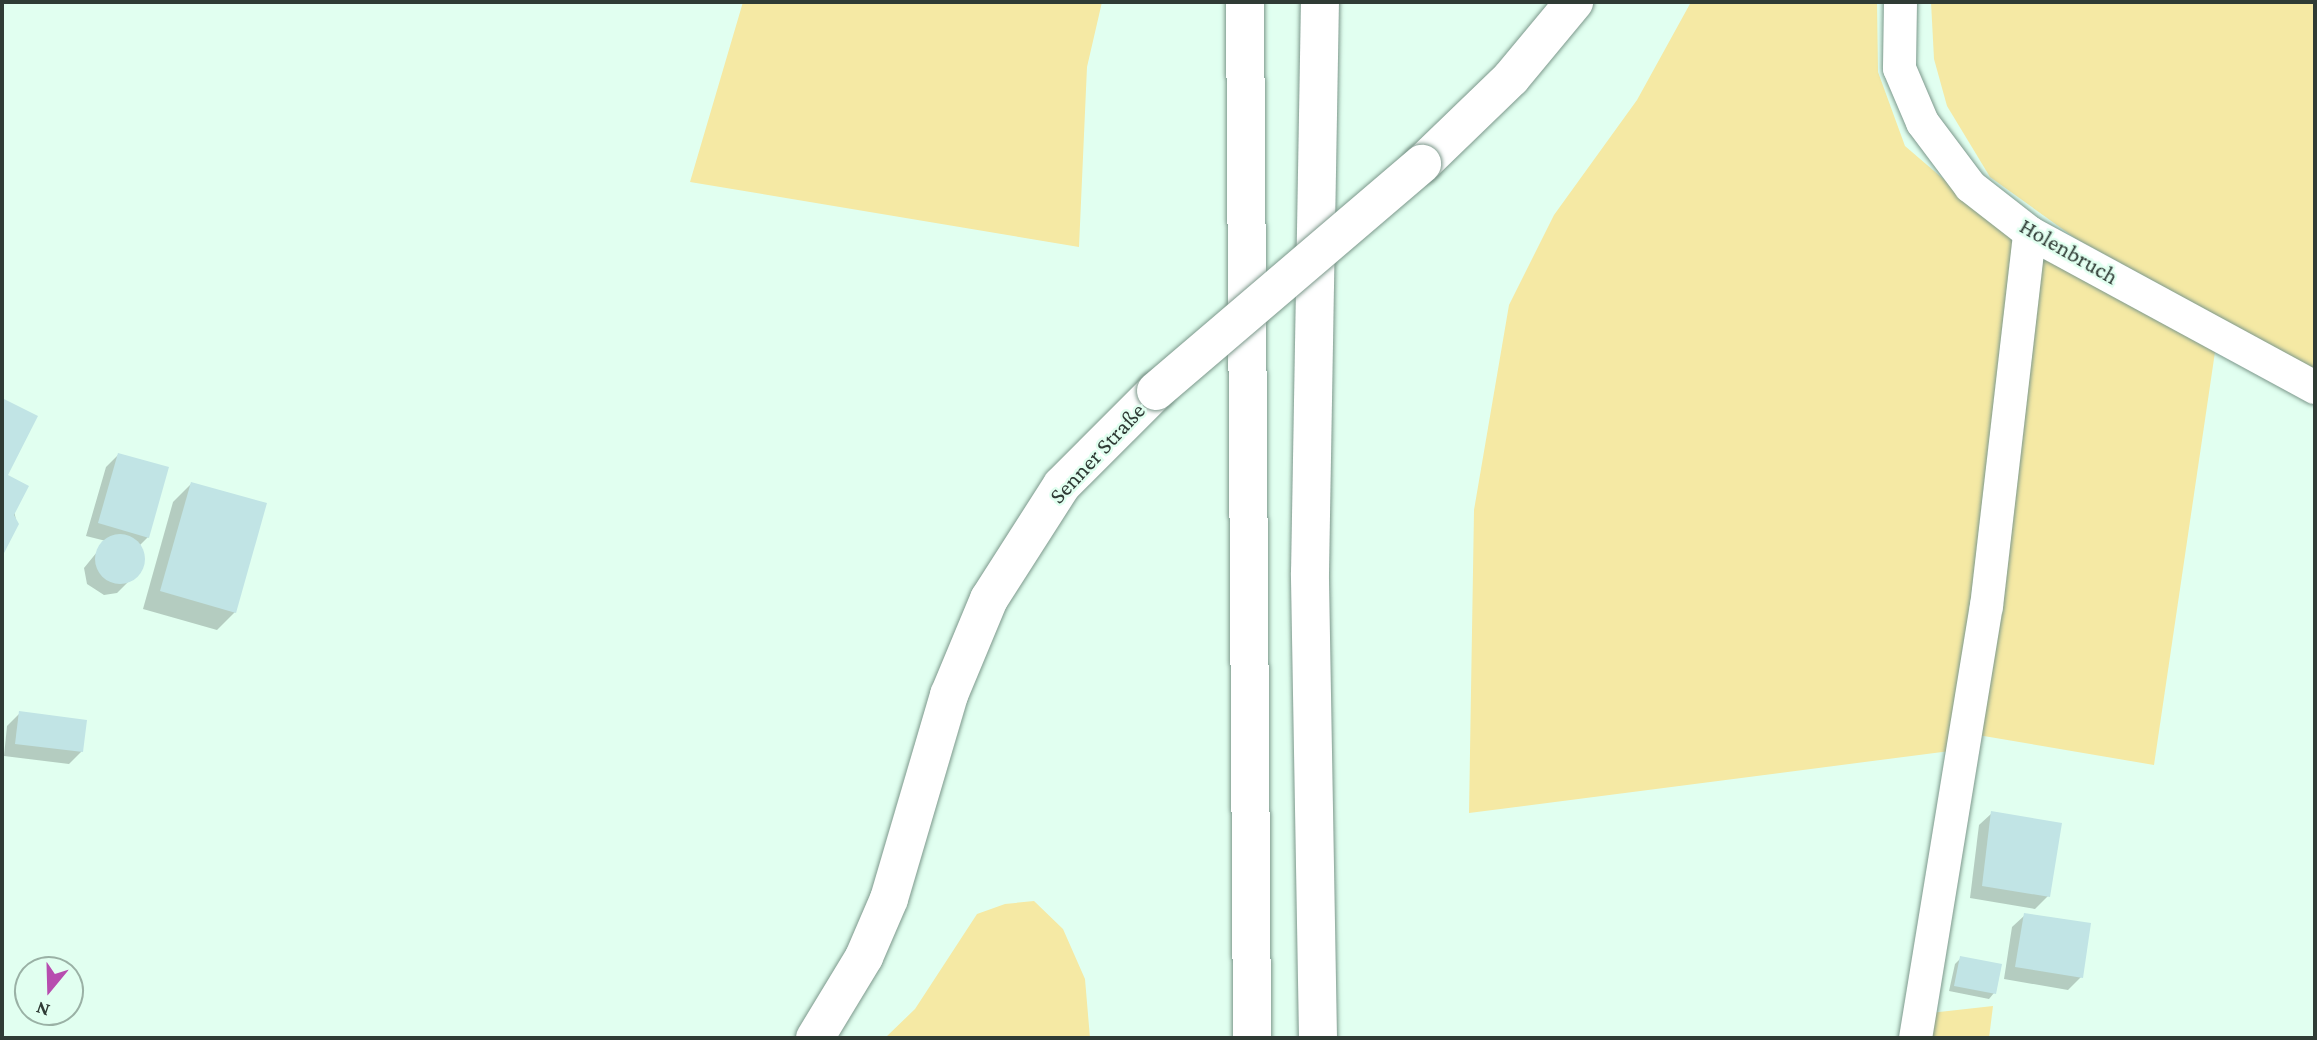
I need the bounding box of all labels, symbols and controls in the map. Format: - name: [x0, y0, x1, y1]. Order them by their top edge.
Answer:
- street label: Holenbruch: [2015, 212, 2123, 290]
- street label: Senner Straße: [1043, 397, 1151, 509]
- north arrow: [14, 956, 84, 1026]
- text: N: [33, 997, 52, 1021]

